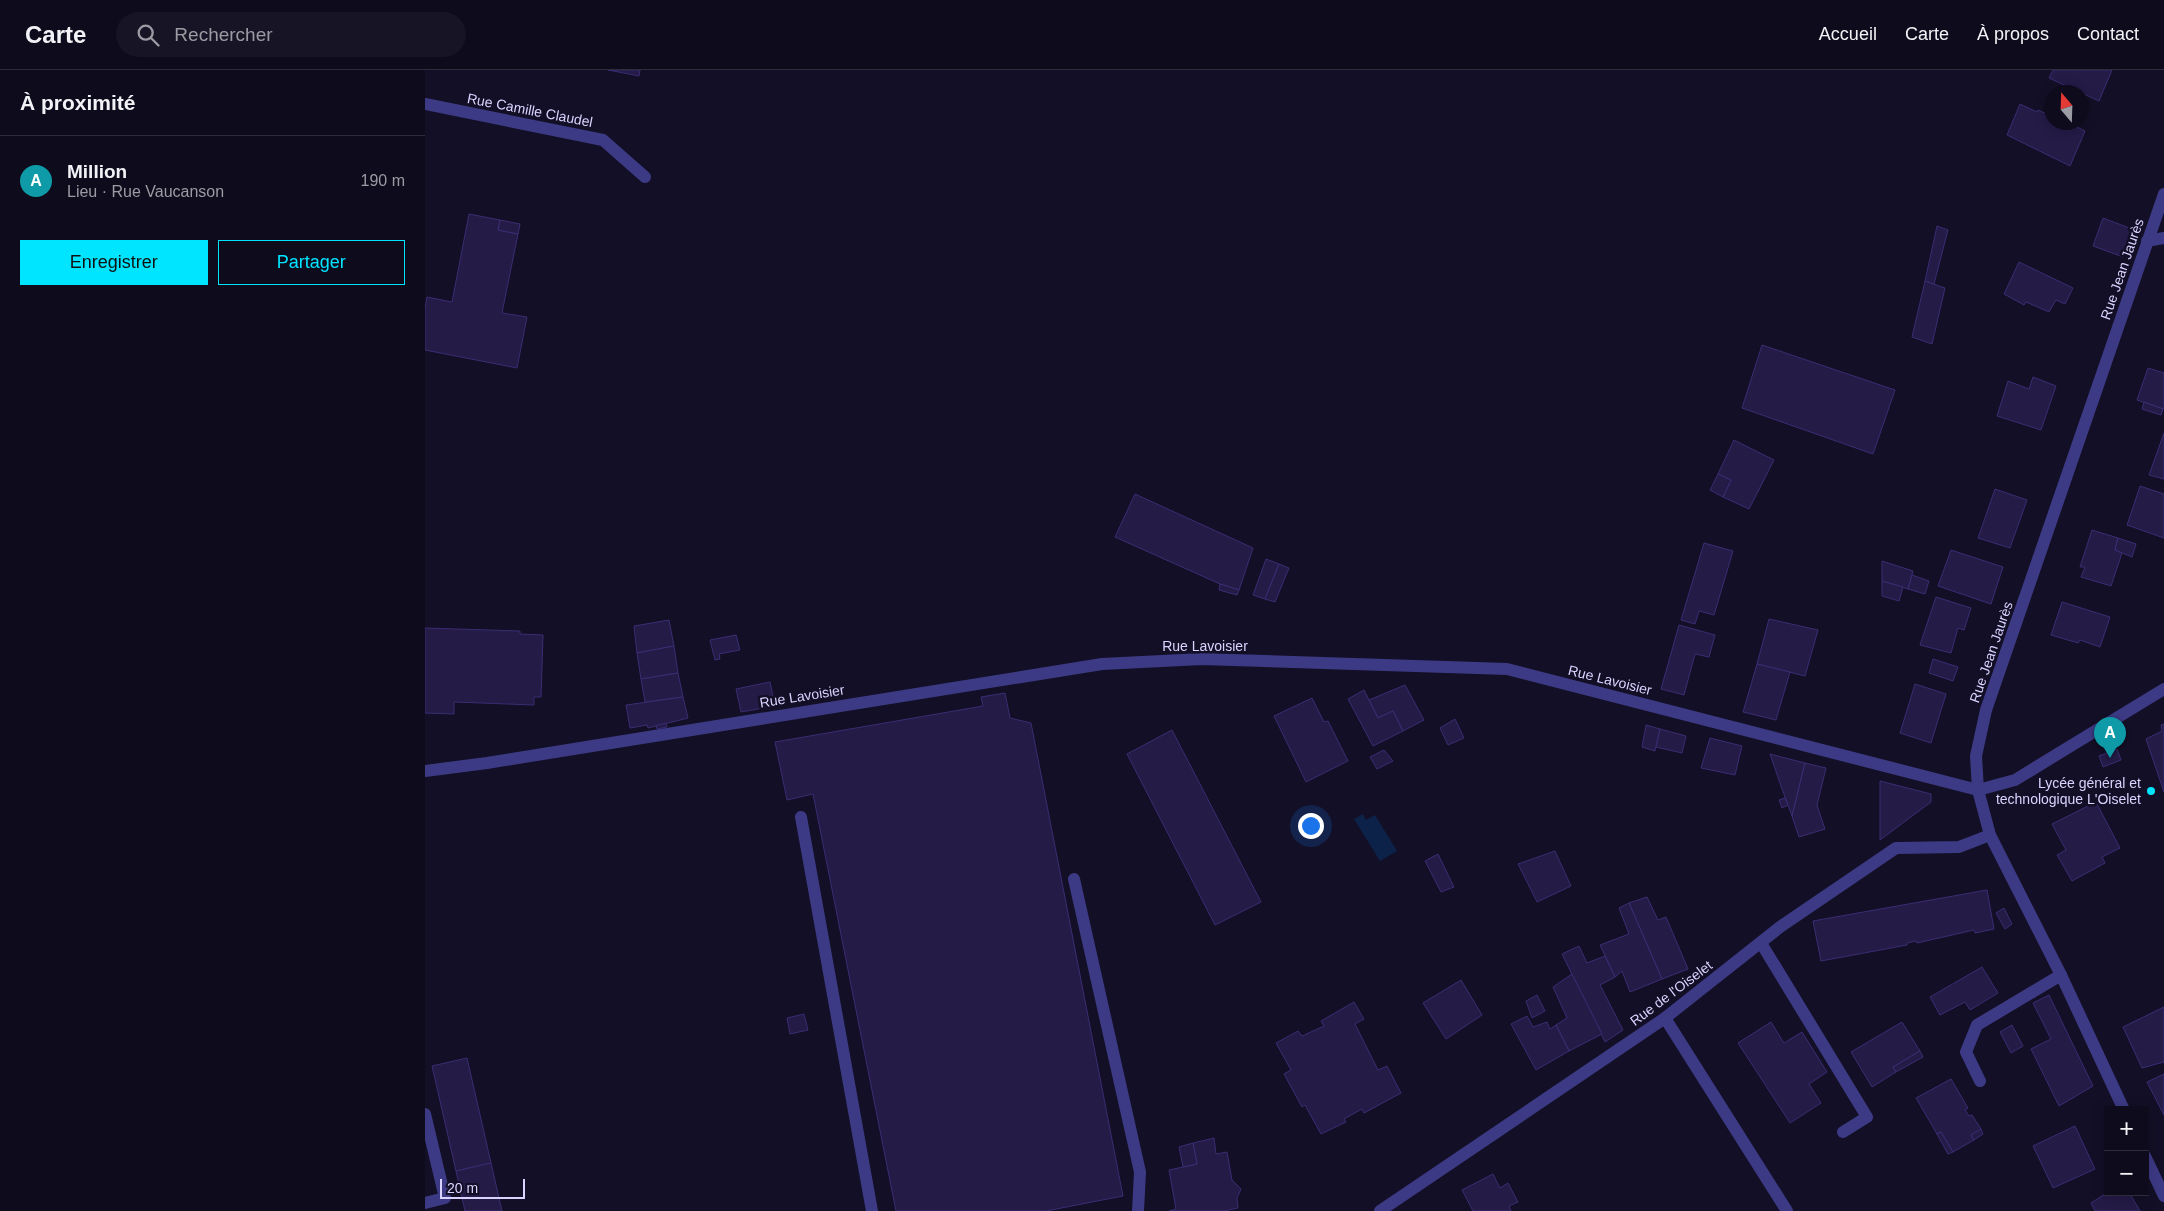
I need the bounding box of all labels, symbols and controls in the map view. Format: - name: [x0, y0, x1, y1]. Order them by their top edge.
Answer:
- search box: [116, 12, 466, 57]
- text: Carte: [25, 21, 86, 48]
- icon: search: [134, 21, 162, 49]
- text: Rechercher: [174, 24, 273, 45]
- text: Accueil: [1819, 24, 1877, 44]
- text: Carte: [1905, 24, 1949, 44]
- text: À propos: [1977, 24, 2049, 44]
- text: Contact: [2077, 24, 2139, 44]
- north arrow: [2044, 85, 2089, 130]
- street label: Rue Camille Claudel: [466, 90, 594, 130]
- text: À proximité: [20, 91, 136, 114]
- text: Million: [67, 161, 127, 182]
- text: A: [30, 172, 42, 189]
- text: 190 m: [361, 172, 405, 189]
- text: Lieu · Rue Vaucanson: [67, 183, 224, 200]
- street label: Rue Jean Jaurès: [2097, 216, 2147, 322]
- button: Enregistrer: [20, 240, 208, 285]
- button: Partager: [218, 240, 405, 285]
- street label: Rue Jean Jaurès: [1966, 599, 2016, 705]
- street label: Rue Lavoisier: [1162, 638, 1248, 654]
- street label: Rue Lavoisier: [1567, 662, 1654, 698]
- street label: Rue Lavoisier: [758, 681, 846, 711]
- pin: A: [2094, 717, 2126, 758]
- place label: Lycée général et technologique L'Oiselet: [1996, 775, 2141, 807]
- marker: Lycée général et technologique L'Oiselet: [2145, 785, 2157, 797]
- your location: [1298, 813, 1324, 839]
- street label: Rue de l'Oiselet: [1627, 957, 1715, 1029]
- map controls: [2104, 1106, 2149, 1196]
- button: +: [2104, 1106, 2149, 1151]
- button: −: [2104, 1151, 2149, 1196]
- scale bar: [440, 1176, 525, 1199]
- text: 20 m: [447, 1180, 478, 1196]

